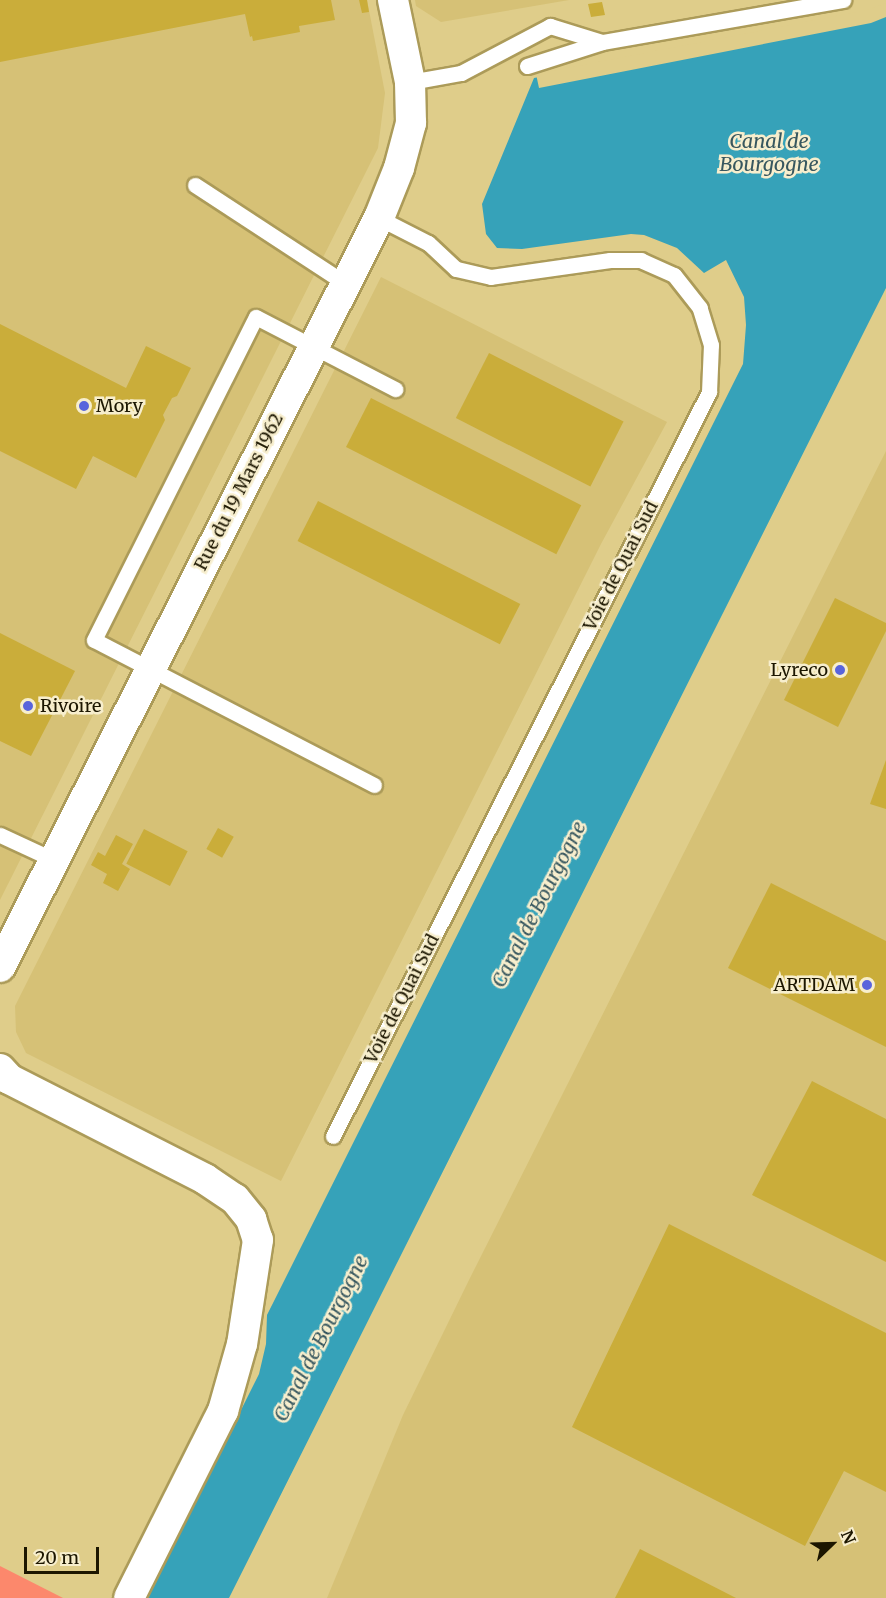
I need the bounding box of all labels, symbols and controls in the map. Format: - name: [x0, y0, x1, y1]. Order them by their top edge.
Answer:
- water label: Canal de Bourgogne: [719, 128, 819, 175]
- place label: Mory: [96, 395, 143, 417]
- marker: Mory: [77, 399, 91, 413]
- street label: Rue du 19 Mars 1962: [190, 410, 288, 574]
- street label: Voie de Quai Sud: [579, 498, 663, 634]
- place label: Lyreco: [771, 659, 828, 681]
- marker: Lyreco: [833, 663, 847, 677]
- place label: Rivoire: [40, 695, 101, 717]
- marker: Rivoire: [21, 699, 35, 713]
- water label: Canal de Bourgogne: [486, 817, 590, 991]
- street label: Voie de Quai Sud: [360, 931, 444, 1067]
- place label: ARTDAM: [773, 974, 855, 996]
- marker: ARTDAM: [860, 978, 874, 992]
- water label: Canal de Bourgogne: [268, 1251, 372, 1425]
- north arrow: [802, 1514, 862, 1574]
- text: N: [837, 1527, 860, 1547]
- scale bar: [27, 1535, 102, 1573]
- text: 20 m: [35, 1546, 79, 1569]

